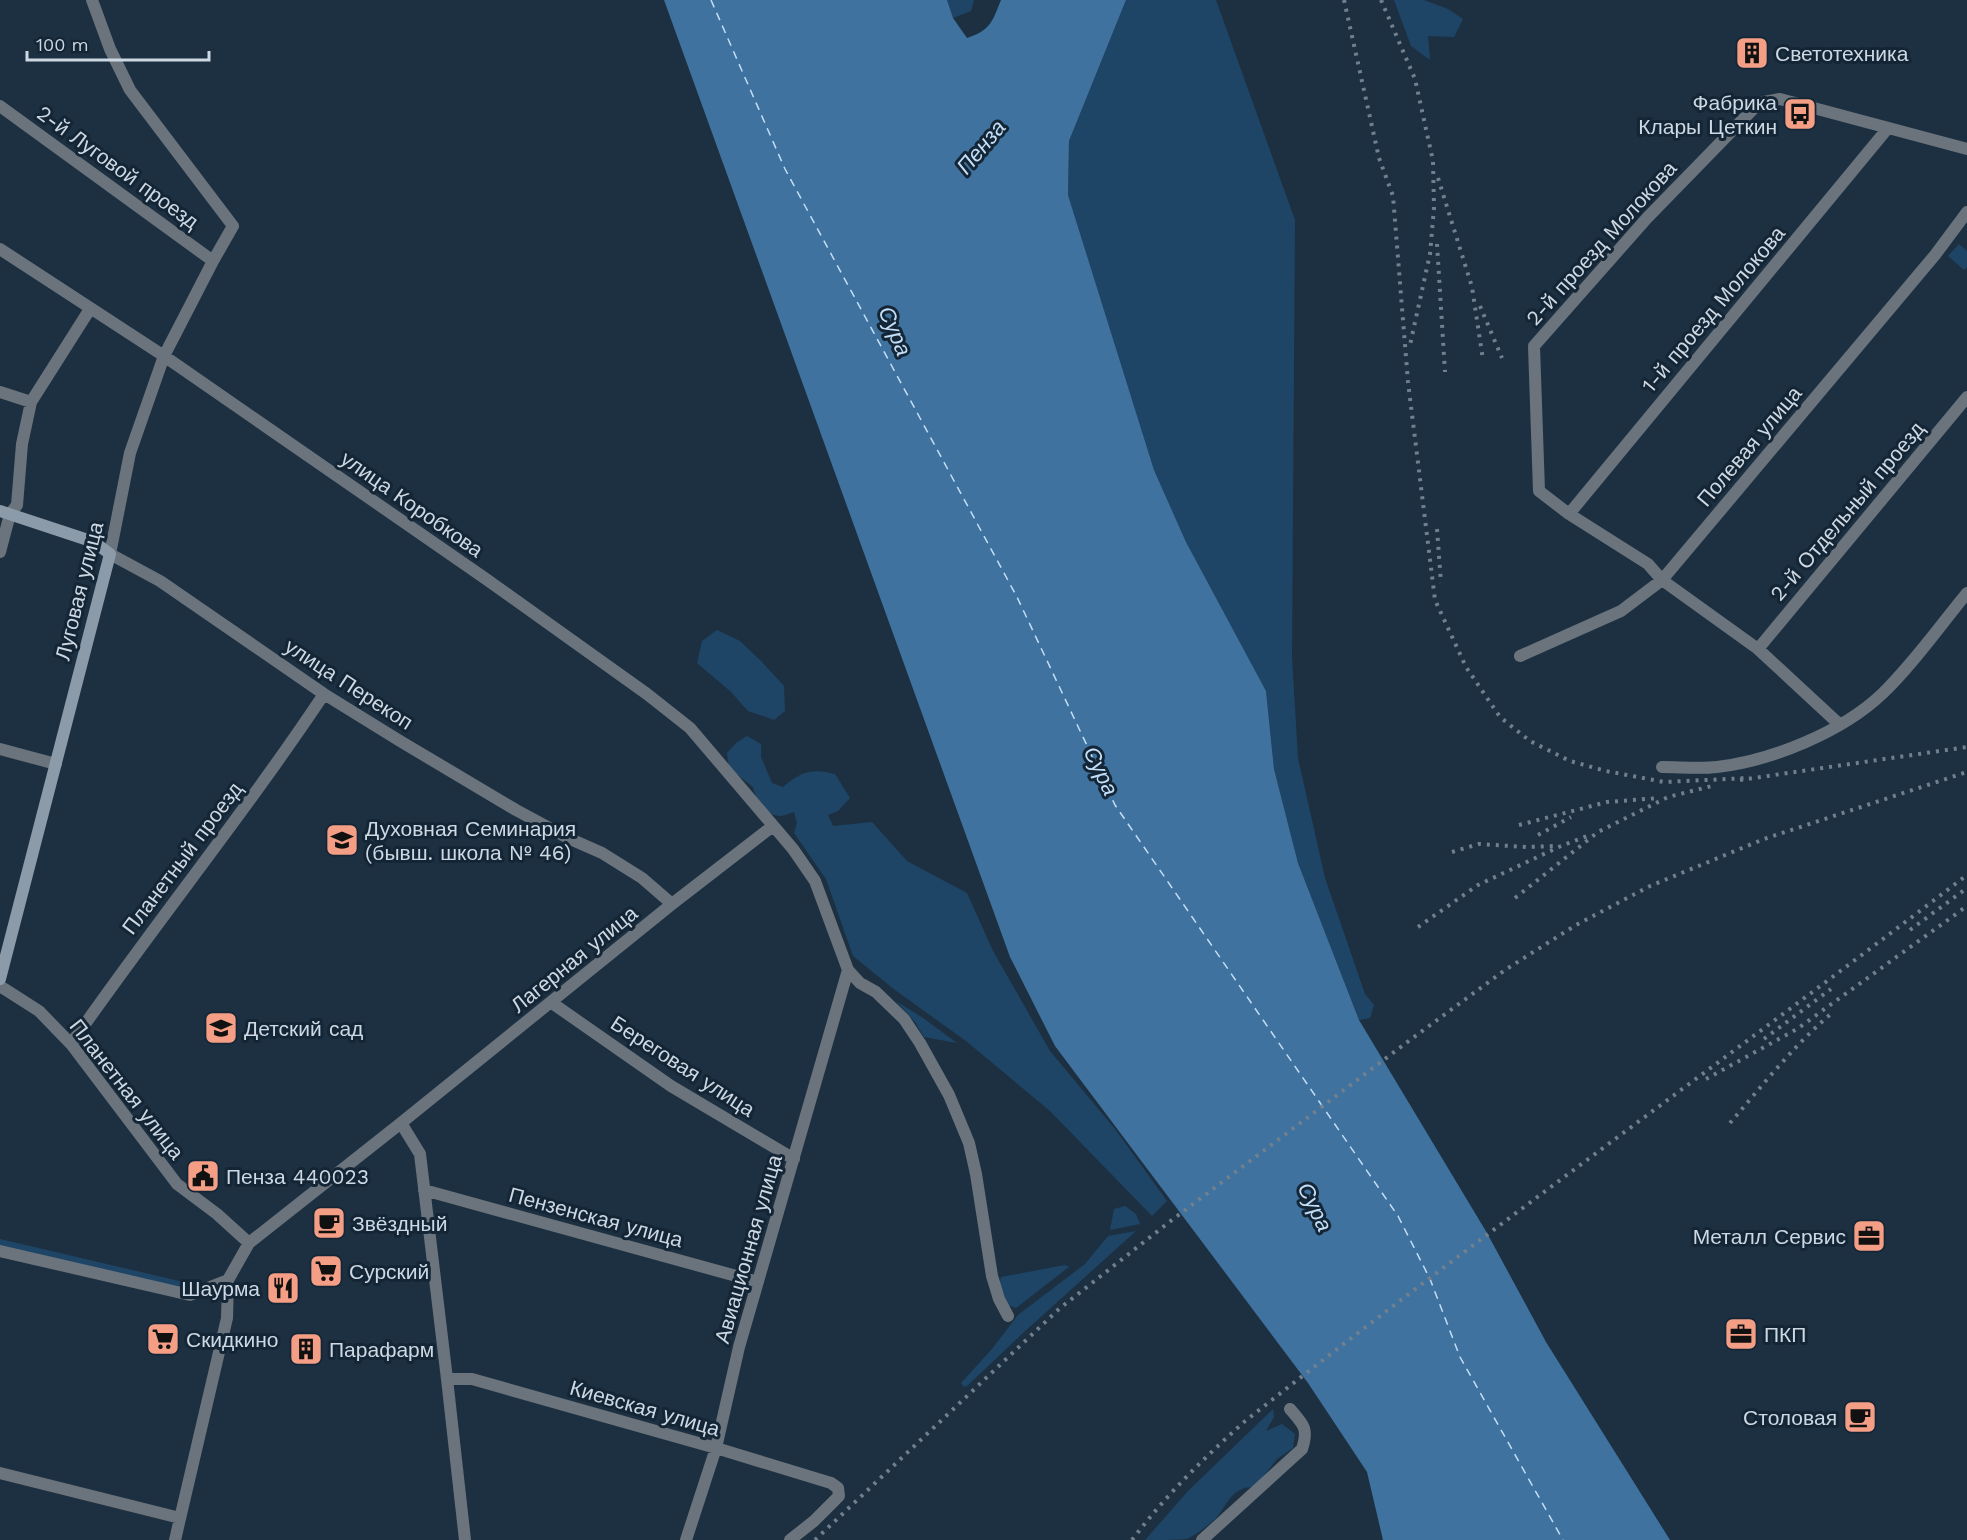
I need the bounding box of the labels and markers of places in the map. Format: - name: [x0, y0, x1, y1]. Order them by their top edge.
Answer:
- building icon: Светотехника: [1734, 35, 1770, 71]
- place label: Светотехника: [1775, 41, 1909, 66]
- place label: Фабрика Клары Цеткин: [1638, 90, 1777, 139]
- bus stop icon: Фабрика Клары Цеткин: [1782, 96, 1818, 132]
- place label: Духовная Семинария (бывш. школа № 46): [365, 816, 576, 865]
- school or university icon: Духовная Семинария (бывш. школа № 46): [324, 822, 360, 858]
- school or university icon: Детский сад: [203, 1010, 239, 1046]
- place label: Детский сад: [244, 1016, 363, 1041]
- public building icon: Пенза 440023: [185, 1158, 221, 1194]
- place label: Пенза 440023: [226, 1164, 369, 1189]
- cafe icon: Звёздный: [311, 1205, 347, 1241]
- place label: Звёздный: [352, 1211, 447, 1236]
- office icon: Металл Сервис: [1851, 1218, 1887, 1254]
- place label: Металл Сервис: [1693, 1224, 1846, 1249]
- supermarket icon: Сурский: [308, 1253, 344, 1289]
- place label: Сурский: [349, 1259, 429, 1284]
- restaurant icon: Шаурма: [265, 1270, 301, 1306]
- place label: Шаурма: [181, 1276, 260, 1301]
- office icon: ПКП: [1723, 1316, 1759, 1352]
- supermarket icon: Скидкино: [145, 1321, 181, 1357]
- place label: ПКП: [1764, 1322, 1806, 1347]
- place label: Скидкино: [186, 1327, 279, 1352]
- building icon: Парафарм: [288, 1331, 324, 1367]
- place label: Парафарм: [329, 1337, 434, 1362]
- cafe icon: Столовая: [1842, 1399, 1878, 1435]
- place label: Столовая: [1743, 1405, 1837, 1430]

